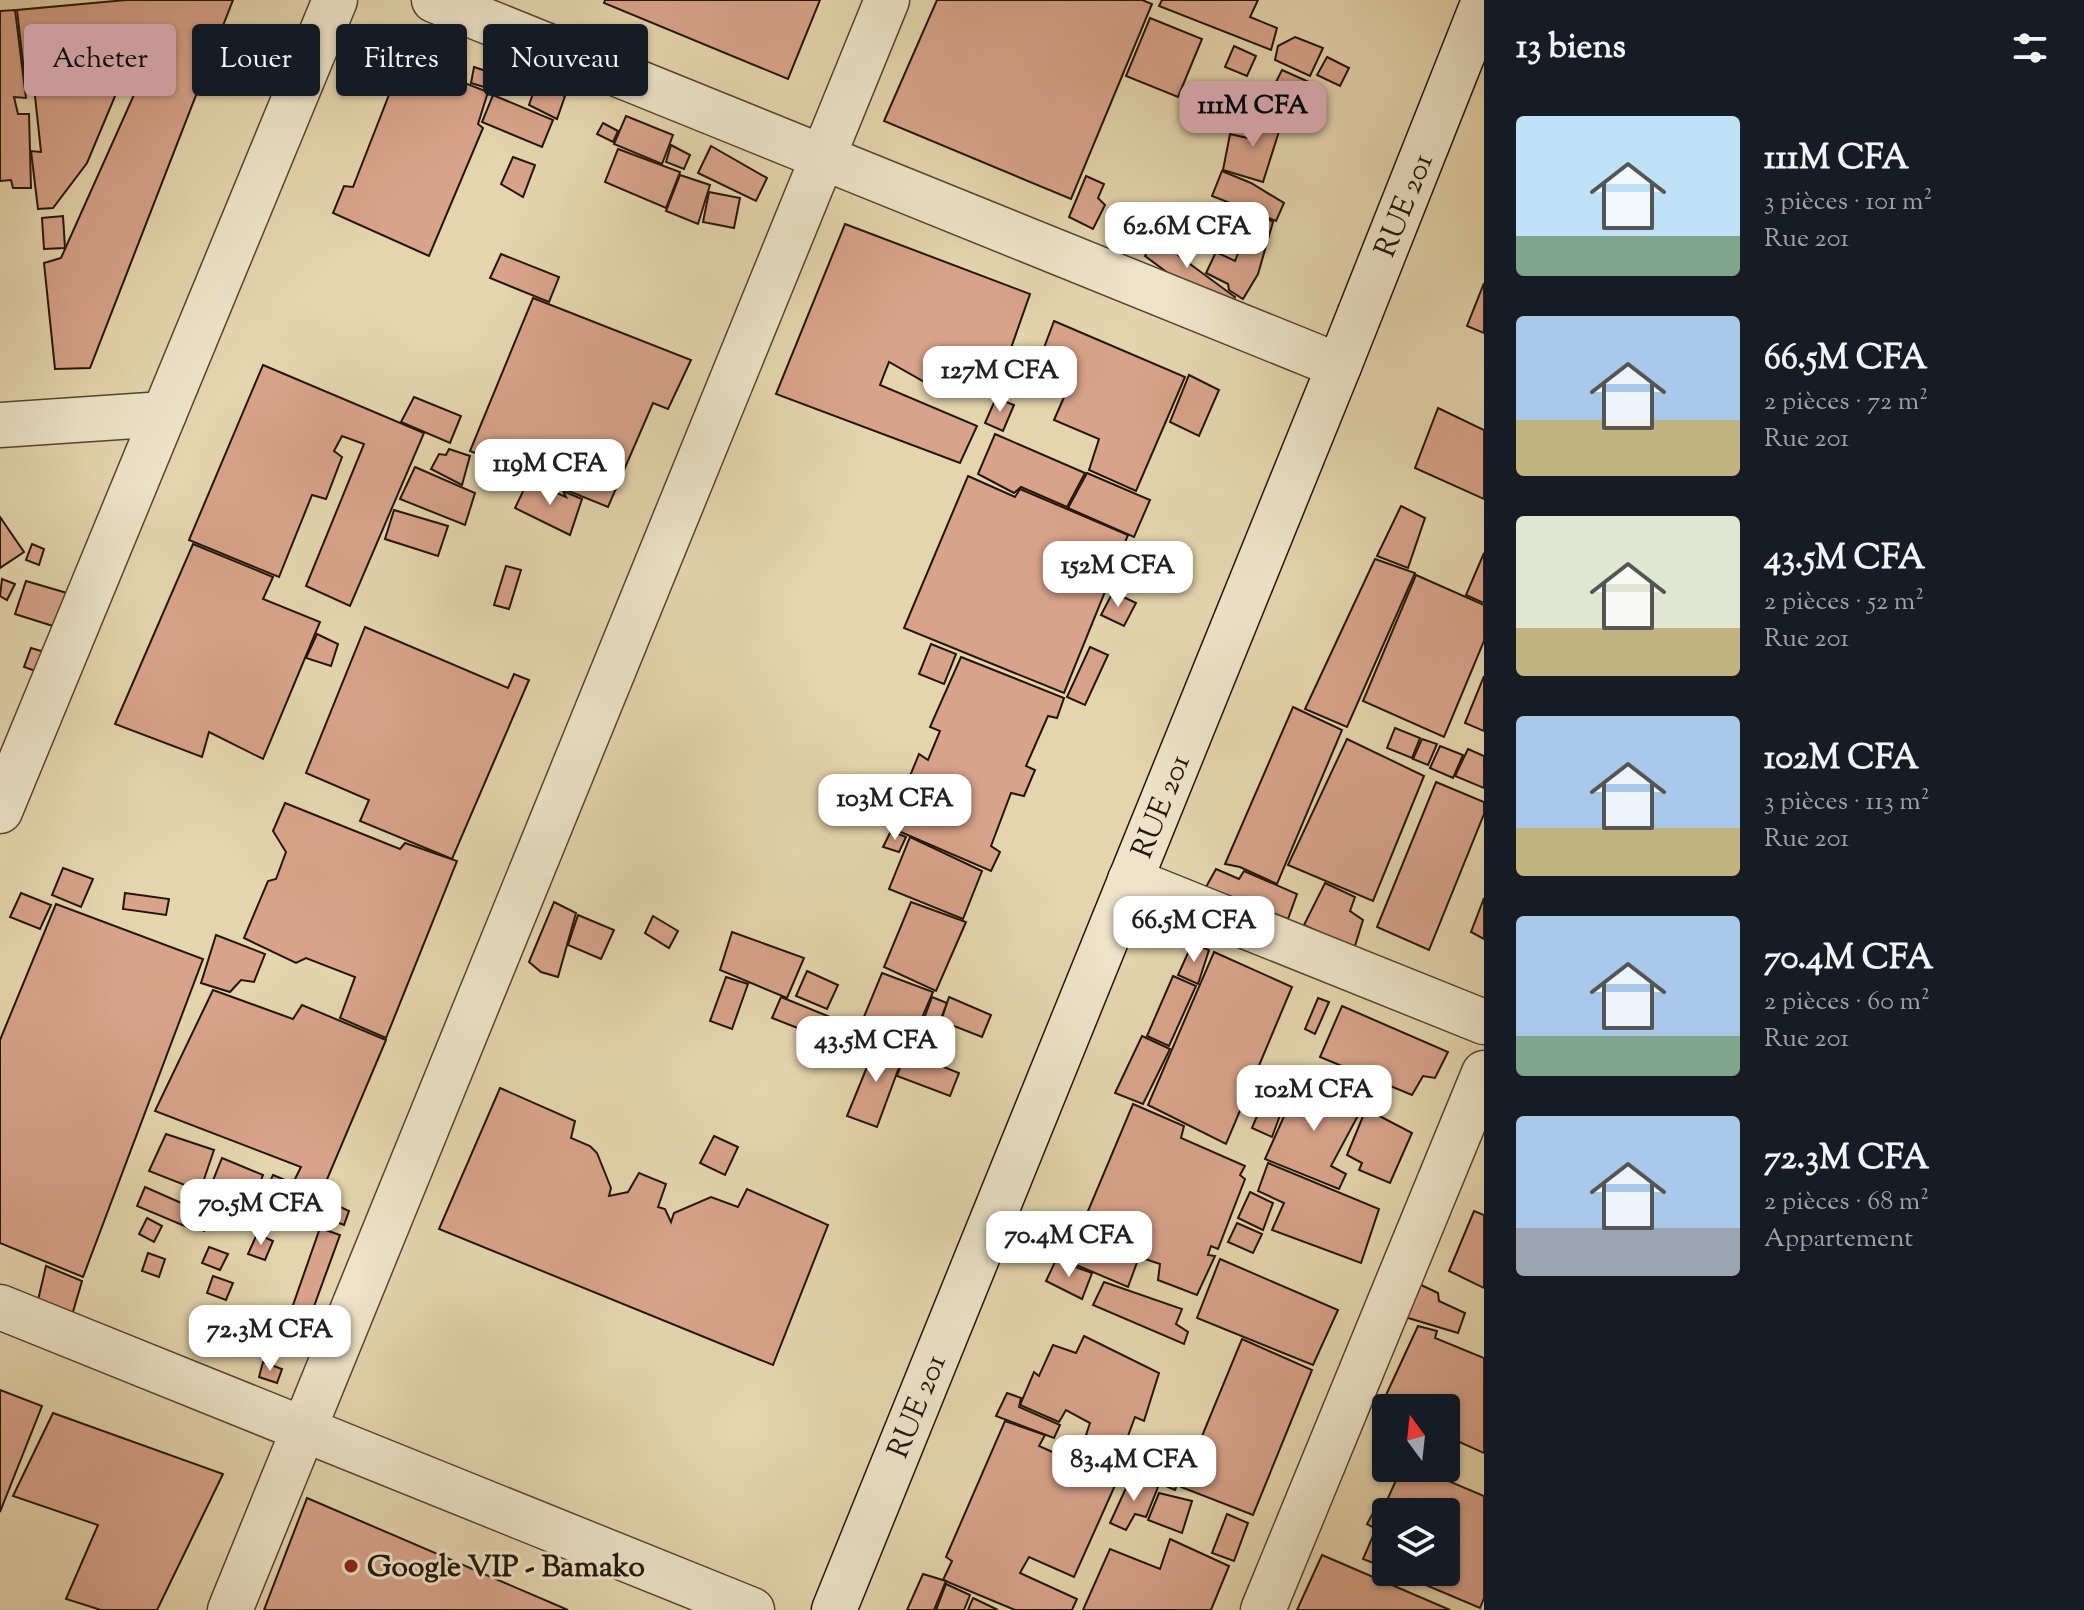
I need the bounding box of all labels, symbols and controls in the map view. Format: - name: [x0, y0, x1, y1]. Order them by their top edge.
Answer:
- chip: Acheter: [24, 24, 176, 96]
- chip: Louer: [192, 24, 320, 96]
- chip: Filtres: [336, 24, 467, 96]
- chip: Nouveau: [483, 24, 648, 96]
- text: 13 biens: [1516, 24, 1626, 73]
- icon: filters: [2008, 26, 2052, 70]
- pin: 111M CFA: [1170, 81, 1336, 149]
- text: 111M CFA: [1198, 88, 1308, 125]
- text: 111M CFA: [1764, 135, 1909, 184]
- street label: RUE 201: [1365, 148, 1446, 264]
- icon: home: [1580, 148, 1676, 244]
- text: 3 pièces · 101 m²: [1764, 184, 1932, 221]
- pin: 62.6M CFA: [1095, 202, 1279, 270]
- text: 62.6M CFA: [1123, 209, 1251, 246]
- text: Rue 201: [1764, 221, 1849, 258]
- text: 66.5M CFA: [1764, 335, 1928, 384]
- pin: 127M CFA: [917, 346, 1083, 414]
- icon: home: [1580, 348, 1676, 444]
- text: 127M CFA: [941, 353, 1059, 390]
- text: 2 pièces · 72 m²: [1764, 384, 1928, 421]
- text: Rue 201: [1764, 421, 1849, 458]
- pin: 119M CFA: [467, 439, 633, 507]
- text: 119M CFA: [493, 446, 607, 483]
- text: 43.5M CFA: [1764, 535, 1925, 584]
- pin: 152M CFA: [1035, 541, 1201, 609]
- text: 152M CFA: [1061, 548, 1175, 585]
- icon: home: [1580, 548, 1676, 644]
- text: 2 pièces · 52 m²: [1764, 584, 1924, 621]
- text: Rue 201: [1764, 621, 1849, 658]
- text: 102M CFA: [1764, 735, 1919, 784]
- icon: home: [1580, 748, 1676, 844]
- street label: RUE 201: [1122, 749, 1203, 865]
- pin: 103M CFA: [812, 774, 978, 842]
- text: 103M CFA: [836, 781, 954, 818]
- text: 3 pièces · 113 m²: [1764, 784, 1930, 821]
- text: Rue 201: [1764, 821, 1849, 858]
- pin: 66.5M CFA: [1102, 896, 1286, 964]
- text: 66.5M CFA: [1131, 903, 1257, 940]
- text: 70.4M CFA: [1764, 935, 1934, 984]
- icon: home: [1580, 948, 1676, 1044]
- text: 2 pièces · 60 m²: [1764, 984, 1930, 1021]
- pin: 43.5M CFA: [784, 1016, 968, 1084]
- text: Rue 201: [1764, 1021, 1849, 1058]
- text: 43.5M CFA: [814, 1023, 938, 1060]
- pin: 102M CFA: [1231, 1065, 1397, 1133]
- text: 102M CFA: [1255, 1072, 1373, 1109]
- text: 72.3M CFA: [1764, 1135, 1929, 1184]
- icon: home: [1580, 1148, 1676, 1244]
- pin: 70.5M CFA: [169, 1179, 353, 1247]
- text: 2 pièces · 68 m²: [1764, 1184, 1929, 1221]
- text: 70.5M CFA: [198, 1186, 324, 1223]
- pin: 70.4M CFA: [977, 1211, 1161, 1279]
- text: 70.4M CFA: [1004, 1218, 1134, 1255]
- text: Appartement: [1764, 1221, 1913, 1258]
- pin: 72.3M CFA: [178, 1305, 362, 1373]
- text: 72.3M CFA: [207, 1312, 333, 1349]
- street label: RUE 201: [878, 1349, 959, 1465]
- north arrow: [1372, 1394, 1460, 1482]
- map controls: [1372, 1394, 1460, 1586]
- pin: 83.4M CFA: [1042, 1435, 1226, 1503]
- text: 83.4M CFA: [1070, 1442, 1198, 1479]
- button: layers: [1372, 1498, 1460, 1586]
- place label: Google VIP - Bamako: [367, 1547, 645, 1590]
- marker: Google VIP - Bamako: [342, 1557, 360, 1575]

